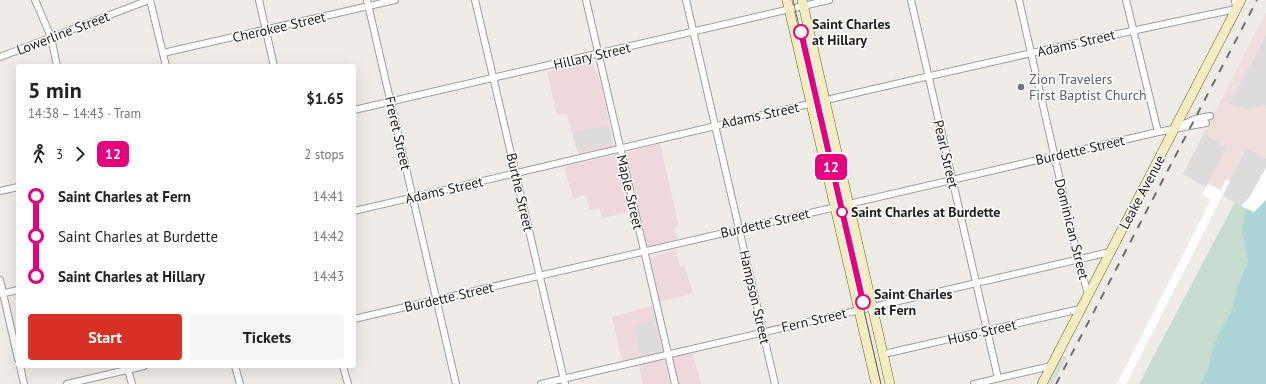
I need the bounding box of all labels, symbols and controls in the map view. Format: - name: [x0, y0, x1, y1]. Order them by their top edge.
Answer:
- street label: Lowerline Street: [14, 7, 112, 59]
- street label: Cherokee Street: [231, 7, 328, 46]
- place label: Saint Charles at Hillary: [812, 15, 891, 49]
- marker: Saint Charles at Hillary: [793, 24, 809, 40]
- street label: Adams Street: [1035, 25, 1117, 61]
- street label: Hillary Street: [552, 38, 633, 74]
- place label: Zion Travelers First Baptist Church: [1029, 70, 1147, 104]
- text: 5 min: [28, 76, 82, 104]
- marker: Zion Travelers First Baptist Church: [1016, 82, 1026, 92]
- text: $1.65: [306, 89, 344, 108]
- street label: Freret Street: [381, 94, 415, 172]
- street label: Adams Street: [719, 98, 801, 132]
- text: 14:38 – 14:43 · Tram: [28, 105, 141, 122]
- street label: Pearl Street: [929, 118, 963, 190]
- street label: Burdette Street: [1034, 131, 1127, 169]
- icon: walk: [28, 143, 50, 165]
- icon: forward: [69, 143, 91, 165]
- text: 12: [105, 145, 121, 163]
- text: 3: [56, 146, 63, 163]
- text: 2 stops: [304, 146, 344, 163]
- street label: Burthe Street: [502, 151, 538, 233]
- street label: Leake Avenue: [1115, 152, 1169, 232]
- street label: Maple Street: [613, 153, 647, 231]
- line badge: 12: [813, 154, 849, 180]
- text: 12: [823, 158, 839, 176]
- street label: Adams Street: [403, 172, 485, 208]
- street label: Dominican Street: [1051, 177, 1093, 282]
- text: Saint Charles at Fern: [58, 187, 191, 206]
- text: 14:41: [313, 188, 344, 205]
- place label: Saint Charles at Burdette: [851, 203, 1000, 221]
- street label: Burdette Street: [719, 204, 812, 242]
- marker: Saint Charles at Burdette: [836, 206, 848, 218]
- text: Saint Charles at Burdette: [58, 227, 218, 246]
- text: 14:42: [313, 228, 344, 245]
- street label: Hampson Street: [735, 248, 775, 346]
- text: Saint Charles at Hillary: [58, 267, 205, 286]
- text: 14:43: [313, 268, 344, 285]
- street label: Burdette Street: [403, 278, 496, 316]
- place label: Saint Charles at Fern: [874, 285, 953, 319]
- marker: Saint Charles at Fern: [855, 294, 871, 310]
- street label: Fern Street: [780, 304, 849, 336]
- button: Start: [28, 314, 182, 360]
- button: Tickets: [190, 314, 344, 360]
- street label: Huso Street: [946, 315, 1018, 349]

